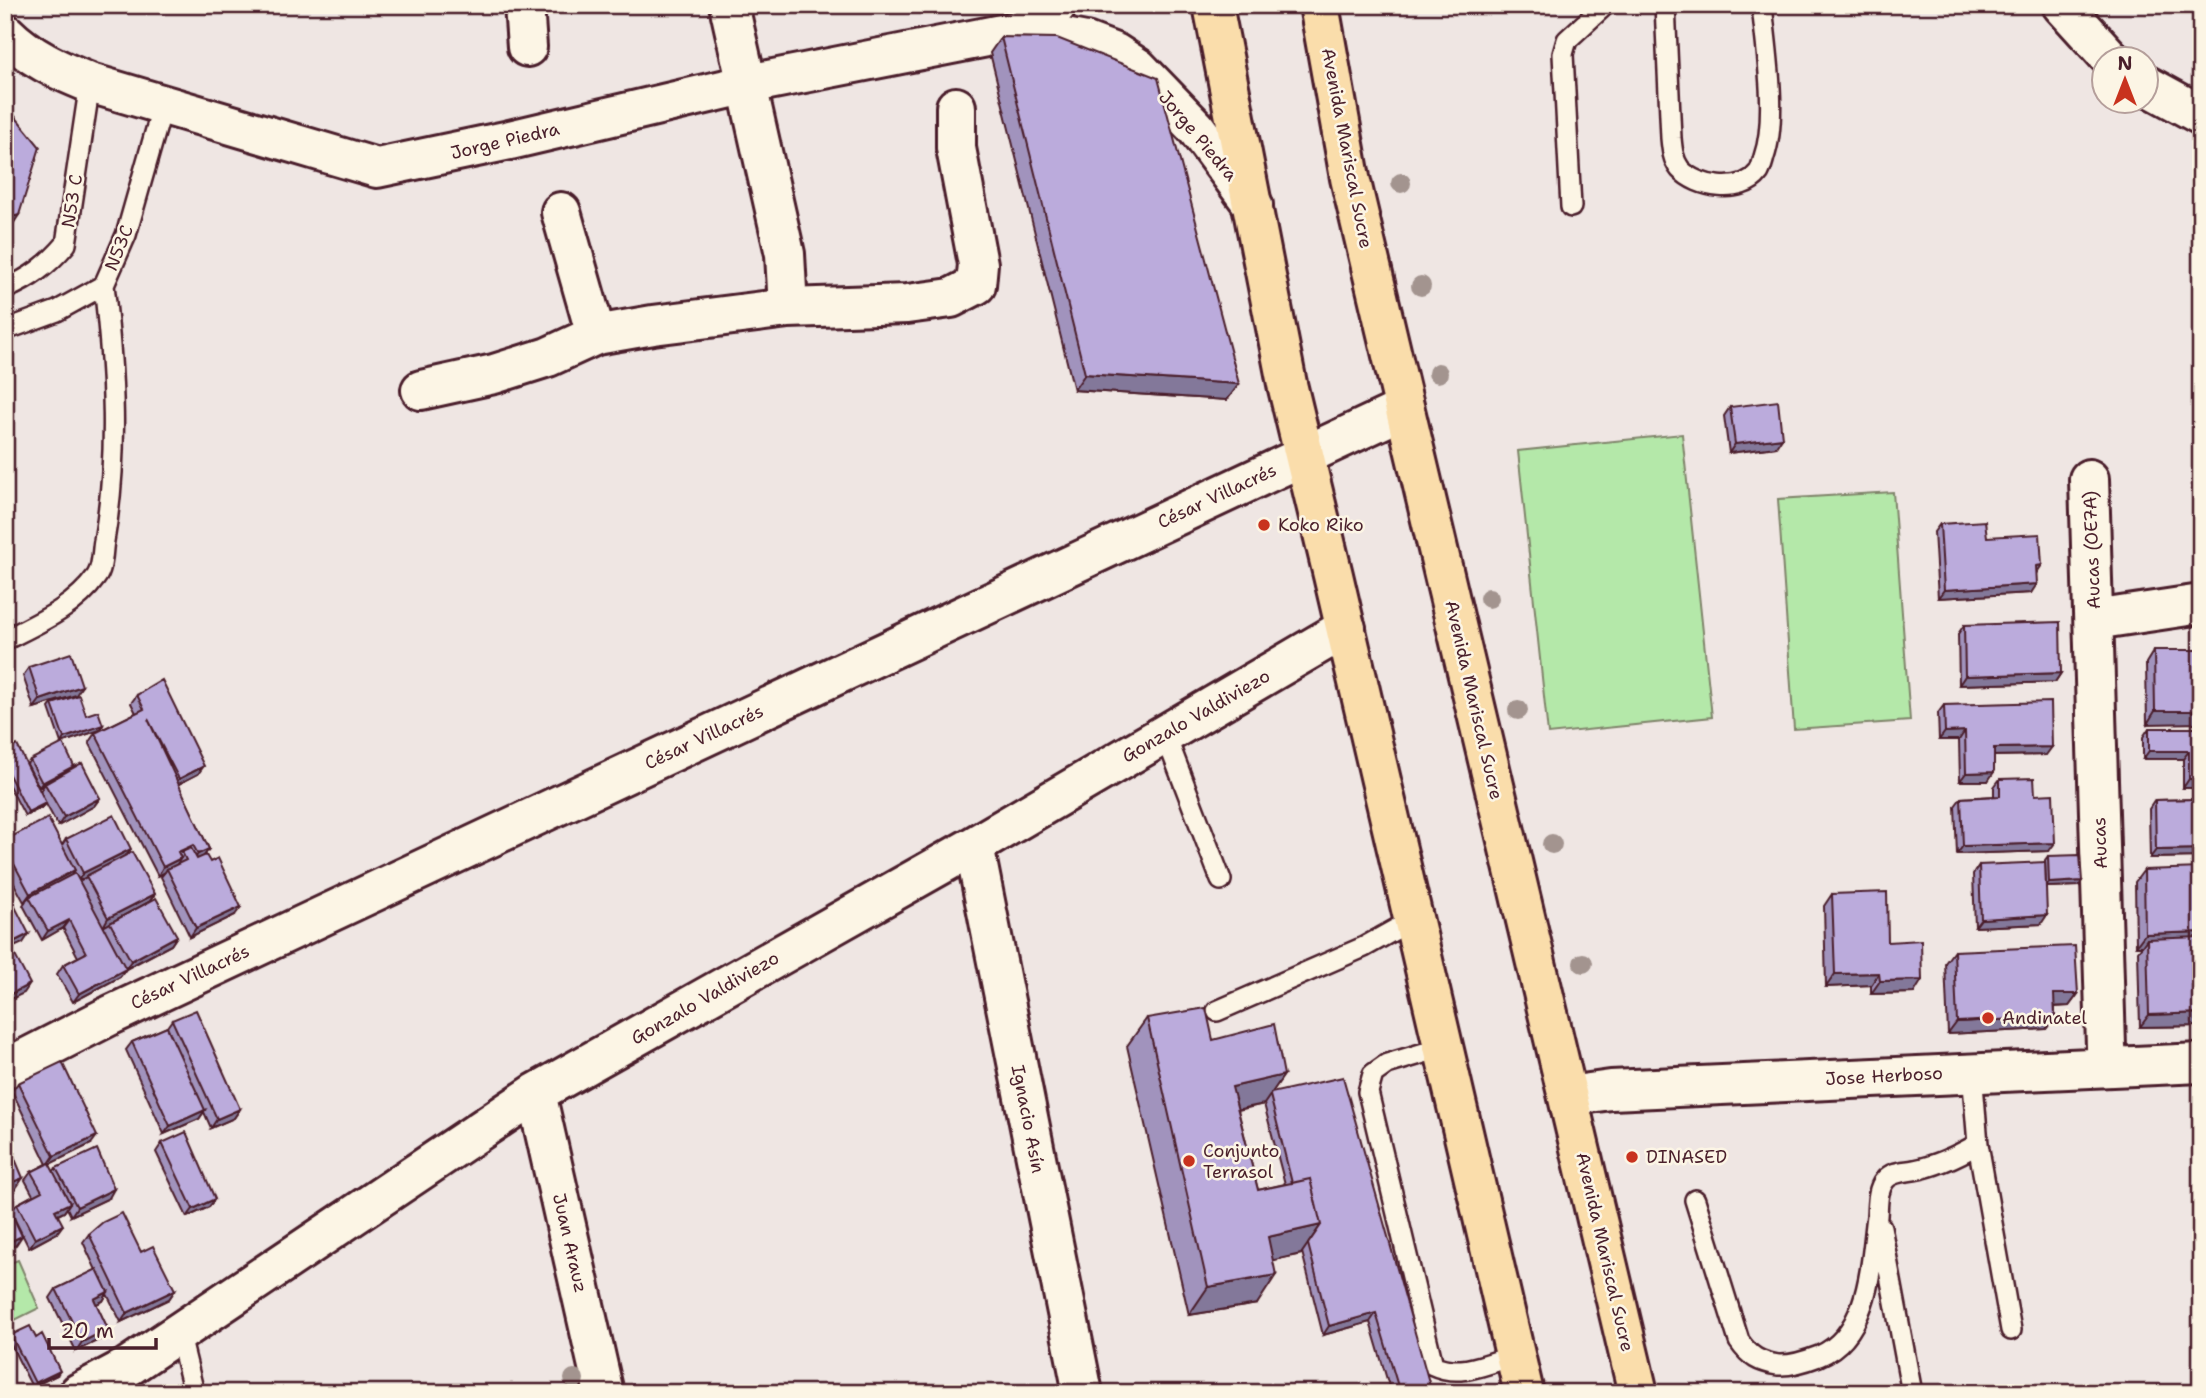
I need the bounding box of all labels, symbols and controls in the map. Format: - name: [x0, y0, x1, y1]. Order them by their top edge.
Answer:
- street label: Avenida Mariscal Sucre: [1316, 46, 1378, 250]
- north arrow: [2090, 46, 2160, 116]
- text: N: [2117, 51, 2133, 76]
- street label: Jorge Piedra: [1153, 86, 1243, 186]
- street label: Jorge Piedra: [448, 117, 562, 165]
- street label: N53 C: [56, 173, 88, 229]
- street label: N53C: [99, 221, 139, 275]
- street label: César Villacrés: [1154, 458, 1280, 534]
- street label: Aucas (OE7A): [2078, 490, 2106, 610]
- place label: Koko Riko: [1278, 513, 1364, 537]
- marker: Koko Riko: [1256, 517, 1272, 533]
- street label: Avenida Mariscal Sucre: [1439, 598, 1509, 802]
- street label: Gonzalo Valdiviezo: [1117, 664, 1275, 768]
- street label: César Villacrés: [641, 699, 767, 775]
- street label: Aucas: [2087, 817, 2113, 869]
- street label: César Villacrés: [127, 939, 253, 1015]
- street label: Gonzalo Valdiviezo: [626, 946, 784, 1050]
- place label: Andinatel: [2002, 1006, 2087, 1030]
- marker: Andinatel: [1980, 1010, 1996, 1026]
- street label: Jose Herboso: [1825, 1061, 1943, 1091]
- street label: Ignacio Asín: [1006, 1063, 1050, 1175]
- place label: Conjunto Terrasol: [1203, 1139, 1279, 1184]
- place label: DINASED: [1646, 1145, 1727, 1169]
- marker: DINASED: [1624, 1149, 1640, 1165]
- street label: Avenida Mariscal Sucre: [1570, 1150, 1640, 1354]
- marker: Conjunto Terrasol: [1181, 1153, 1197, 1169]
- street label: Juan Arauz: [547, 1191, 593, 1295]
- scale bar: [49, 1307, 156, 1351]
- text: 20 m: [60, 1317, 114, 1345]

